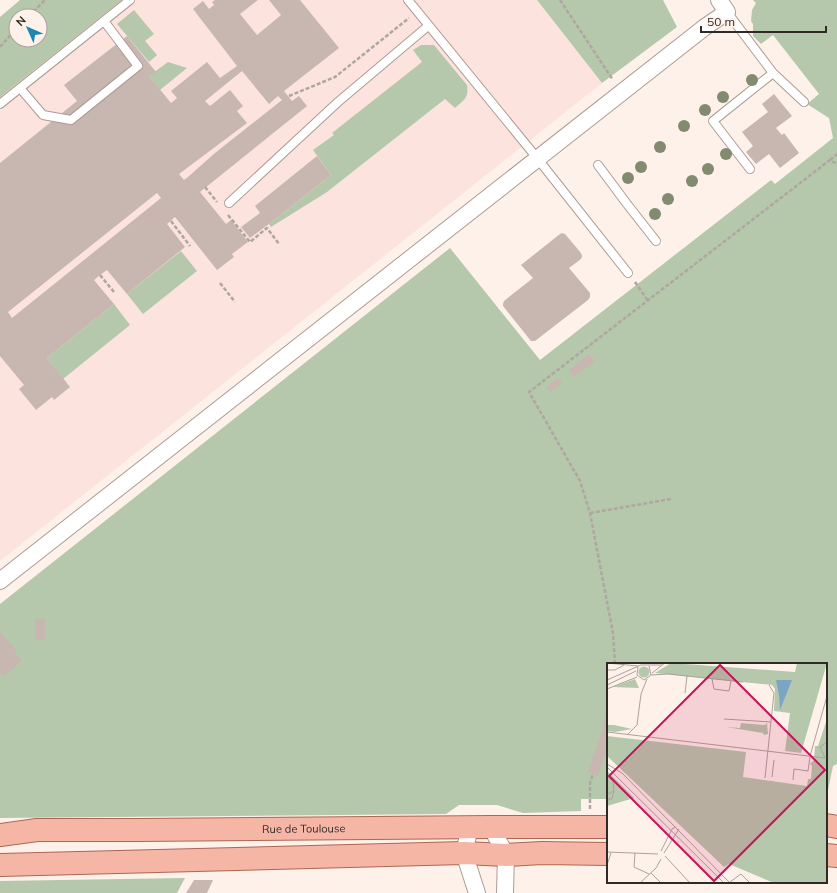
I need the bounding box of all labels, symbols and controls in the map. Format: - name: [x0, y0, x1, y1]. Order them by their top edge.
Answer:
- north arrow: [8, 8, 48, 48]
- scale bar: [701, 8, 826, 34]
- text: N: [13, 13, 29, 29]
- text: 50 m: [707, 14, 735, 29]
- inset map: [607, 663, 827, 883]
- street label: Rue de Toulouse: [262, 821, 345, 836]

